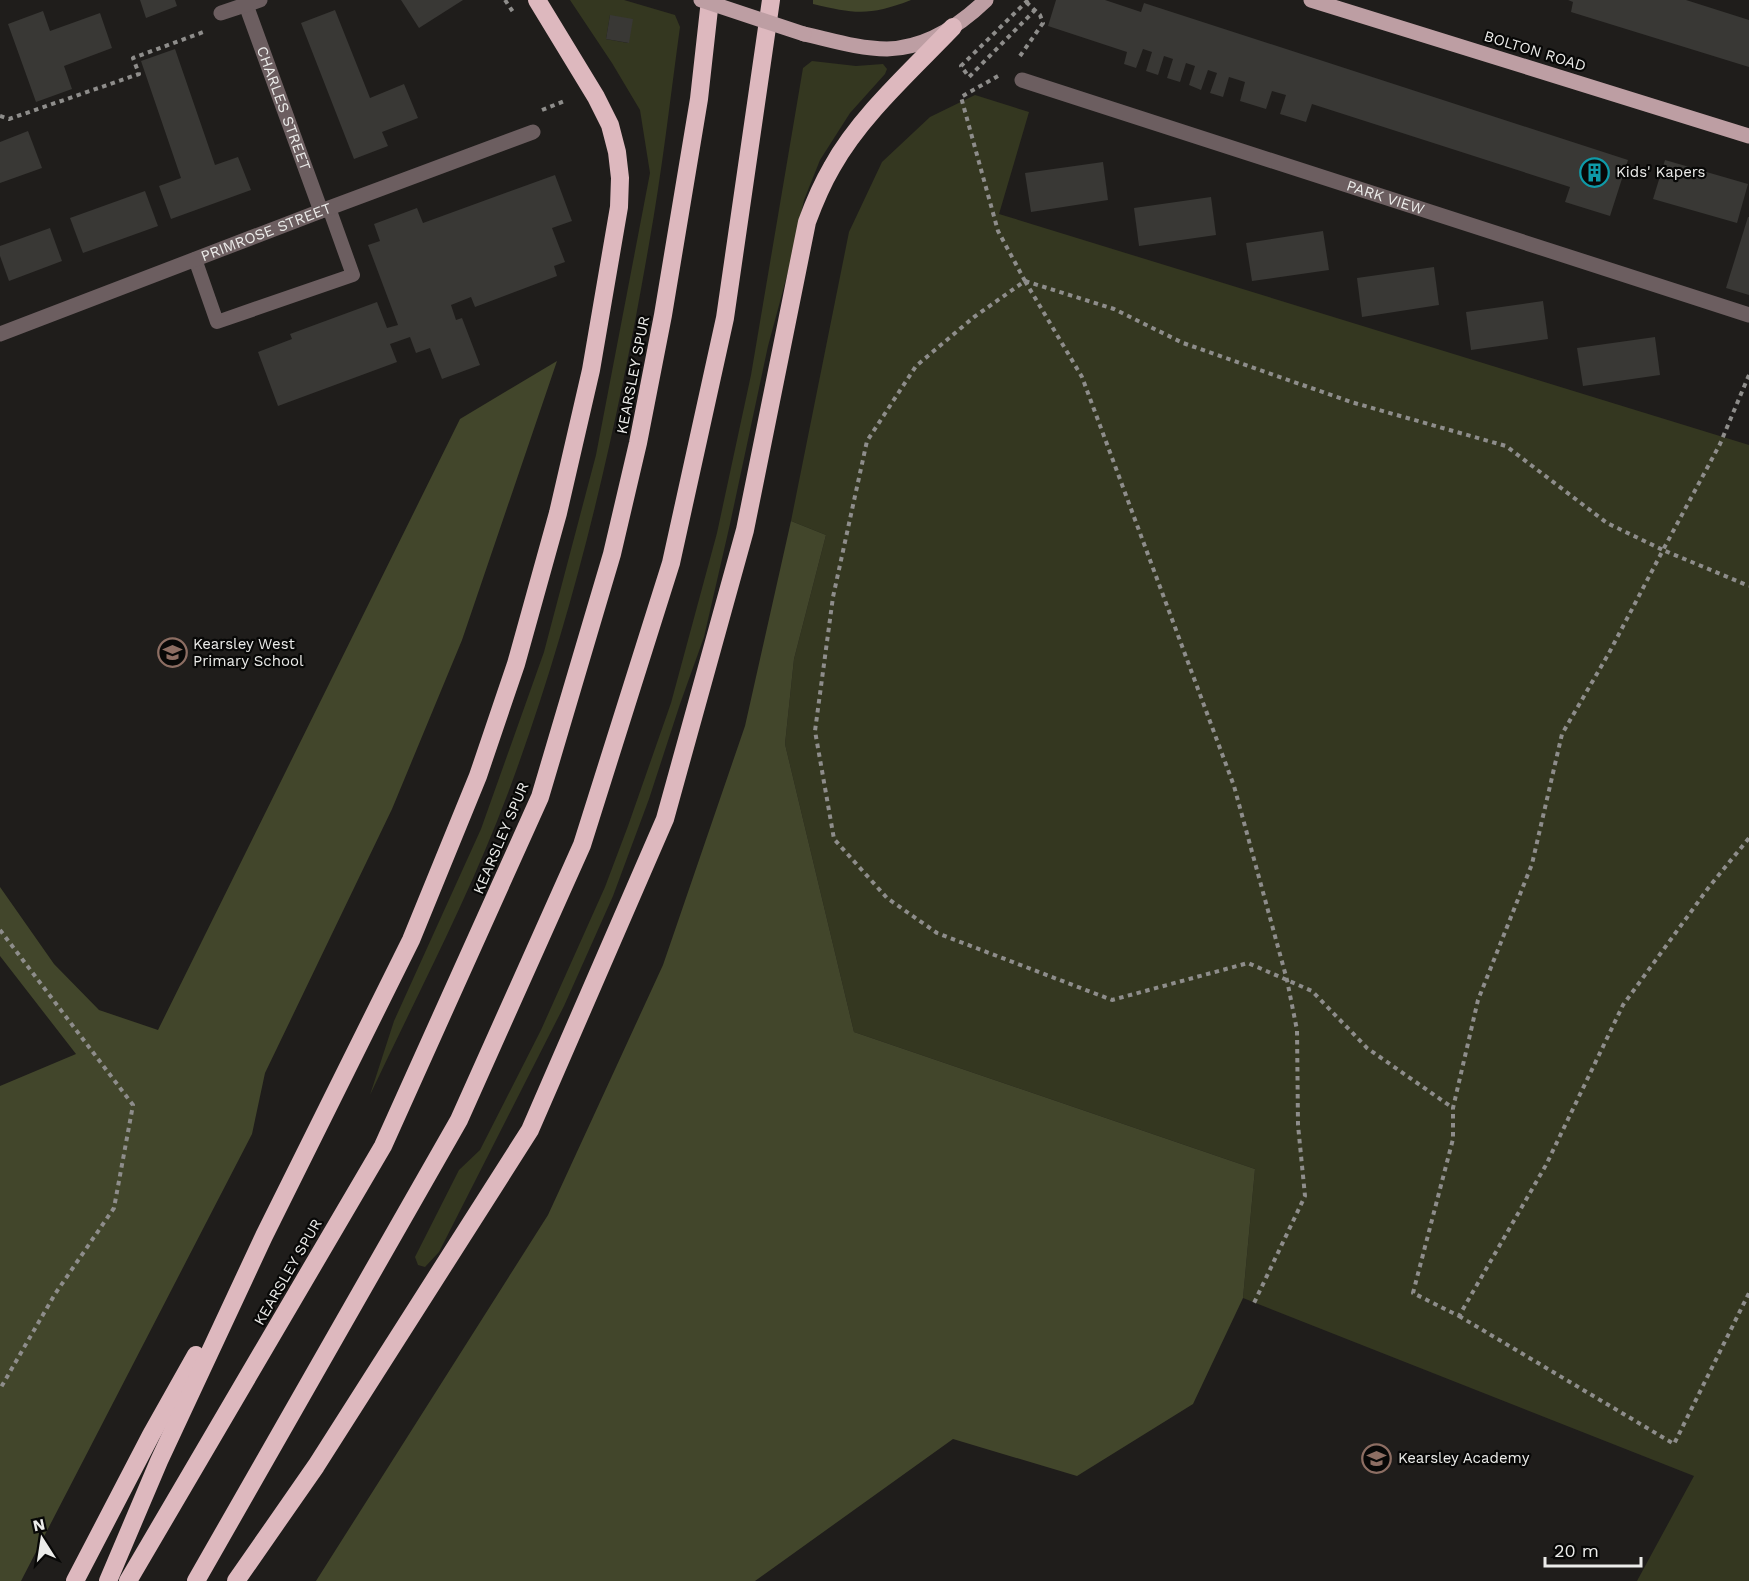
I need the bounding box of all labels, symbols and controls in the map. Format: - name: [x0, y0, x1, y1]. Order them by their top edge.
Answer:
- street label: BOLTON ROAD: [1482, 27, 1588, 75]
- street label: CHARLES STREET: [253, 44, 314, 173]
- building icon: Kids' Kapers: [1579, 156, 1611, 188]
- place label: Kids' Kapers: [1616, 163, 1706, 181]
- street label: PARK VIEW: [1344, 177, 1427, 218]
- street label: PRIMROSE STREET: [198, 199, 334, 265]
- street label: KEARSLEY SPUR: [613, 314, 653, 436]
- place label: Kearsley West Primary School: [193, 635, 304, 670]
- school or university icon: Kearsley West Primary School: [156, 637, 188, 669]
- street label: KEARSLEY SPUR: [469, 779, 533, 897]
- street label: KEARSLEY SPUR: [250, 1216, 326, 1328]
- school or university icon: Kearsley Academy: [1361, 1442, 1393, 1474]
- place label: Kearsley Academy: [1398, 1449, 1530, 1467]
- north arrow: [12, 1509, 72, 1569]
- text: N: [31, 1514, 47, 1535]
- scale bar: [1545, 1530, 1641, 1568]
- text: 20 m: [1554, 1540, 1599, 1561]

